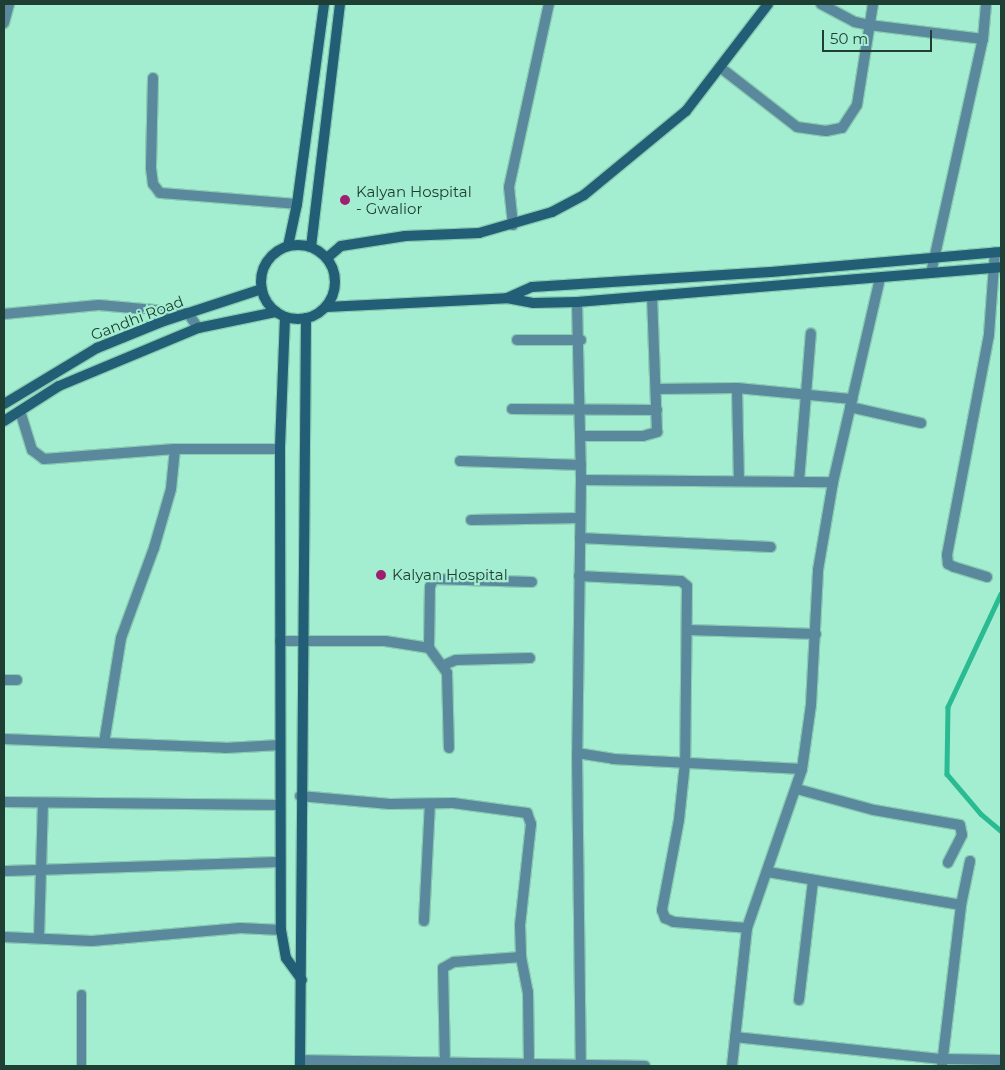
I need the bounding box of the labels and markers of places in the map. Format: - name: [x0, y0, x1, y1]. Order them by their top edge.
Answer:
- place label: Kalyan Hospital - Gwalior: [356, 182, 472, 217]
- marker: Kalyan Hospital - Gwalior: [338, 193, 352, 207]
- place label: Kalyan Hospital: [392, 566, 508, 584]
- marker: Kalyan Hospital: [374, 568, 388, 582]

